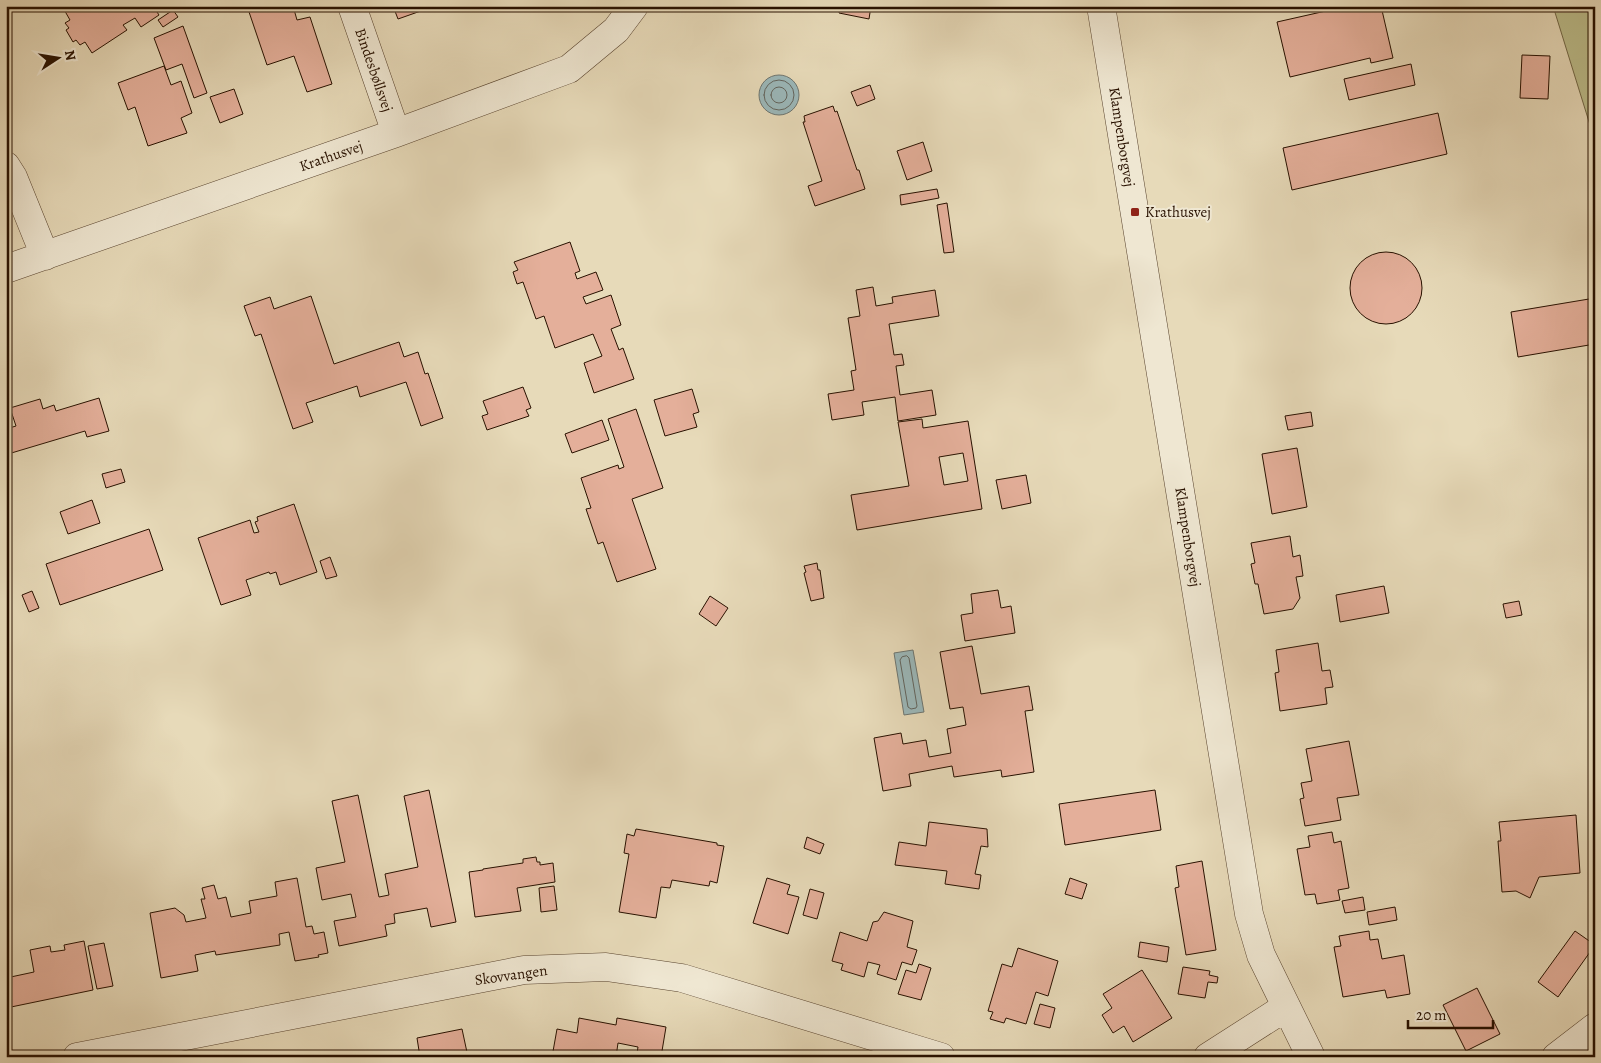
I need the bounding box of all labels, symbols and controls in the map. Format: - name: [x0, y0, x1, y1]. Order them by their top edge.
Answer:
- street label: Bindesbøllsvej: [350, 25, 398, 115]
- north arrow: [32, 32, 82, 82]
- text: N: [60, 48, 81, 62]
- street label: Klampenborgvej: [1104, 86, 1140, 188]
- street label: Krathusvej: [297, 136, 365, 176]
- place label: Krathusvej: [1145, 202, 1211, 222]
- marker: Krathusvej: [1129, 206, 1141, 218]
- street label: Klampenborgvej: [1170, 486, 1206, 588]
- street label: Skovvangen: [473, 960, 549, 990]
- scale bar: [1408, 998, 1494, 1030]
- text: 20 m: [1416, 1005, 1447, 1025]

